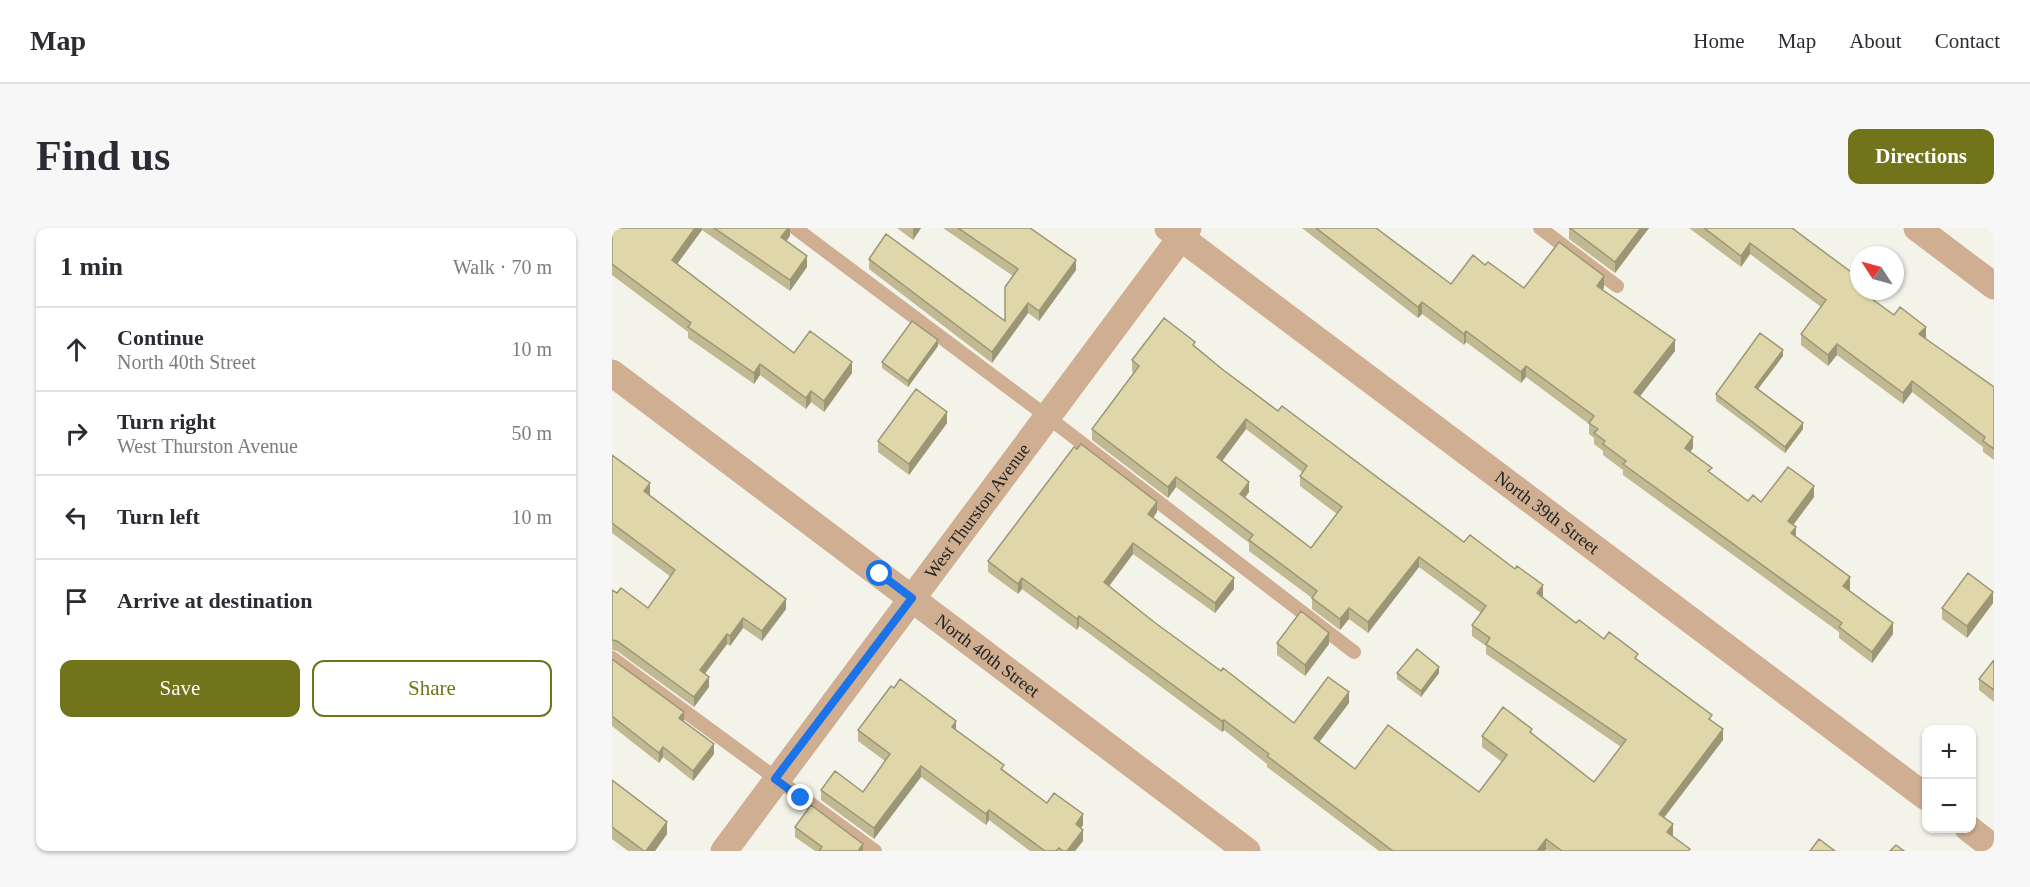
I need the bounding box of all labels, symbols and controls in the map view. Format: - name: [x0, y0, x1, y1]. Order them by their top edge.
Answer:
- text: Map: [30, 25, 86, 56]
- text: Home: [1693, 29, 1745, 53]
- text: Map: [1778, 29, 1816, 53]
- text: About: [1849, 29, 1902, 53]
- text: Contact: [1935, 29, 2000, 53]
- button: Directions: [1848, 129, 1994, 184]
- text: Find us: [36, 133, 170, 179]
- north arrow: [1850, 246, 1904, 300]
- text: 1 min: [60, 252, 123, 281]
- text: Walk · 70 m: [453, 256, 552, 278]
- text: Continue: [117, 325, 204, 350]
- icon: ahead: [60, 333, 93, 366]
- text: 10 m: [511, 338, 552, 360]
- text: North 40th Street: [117, 351, 256, 373]
- text: Turn right: [117, 409, 216, 434]
- icon: right: [60, 417, 93, 450]
- text: 50 m: [511, 422, 552, 444]
- text: West Thurston Avenue: [117, 435, 298, 457]
- street label: West Thurston Avenue: [921, 440, 1034, 582]
- street label: North 39th Street: [1491, 467, 1603, 558]
- icon: left: [60, 501, 93, 534]
- text: Turn left: [117, 504, 200, 529]
- text: 10 m: [511, 506, 552, 528]
- route start: [866, 560, 892, 586]
- icon: arrive: [60, 585, 93, 618]
- text: Arrive at destination: [117, 588, 313, 613]
- street label: North 40th Street: [932, 610, 1043, 701]
- button: Save: [60, 660, 300, 717]
- button: Share: [312, 660, 552, 717]
- map controls: [1922, 725, 1976, 833]
- button: +: [1922, 725, 1976, 779]
- button: −: [1922, 779, 1976, 833]
- route end: [787, 784, 813, 810]

